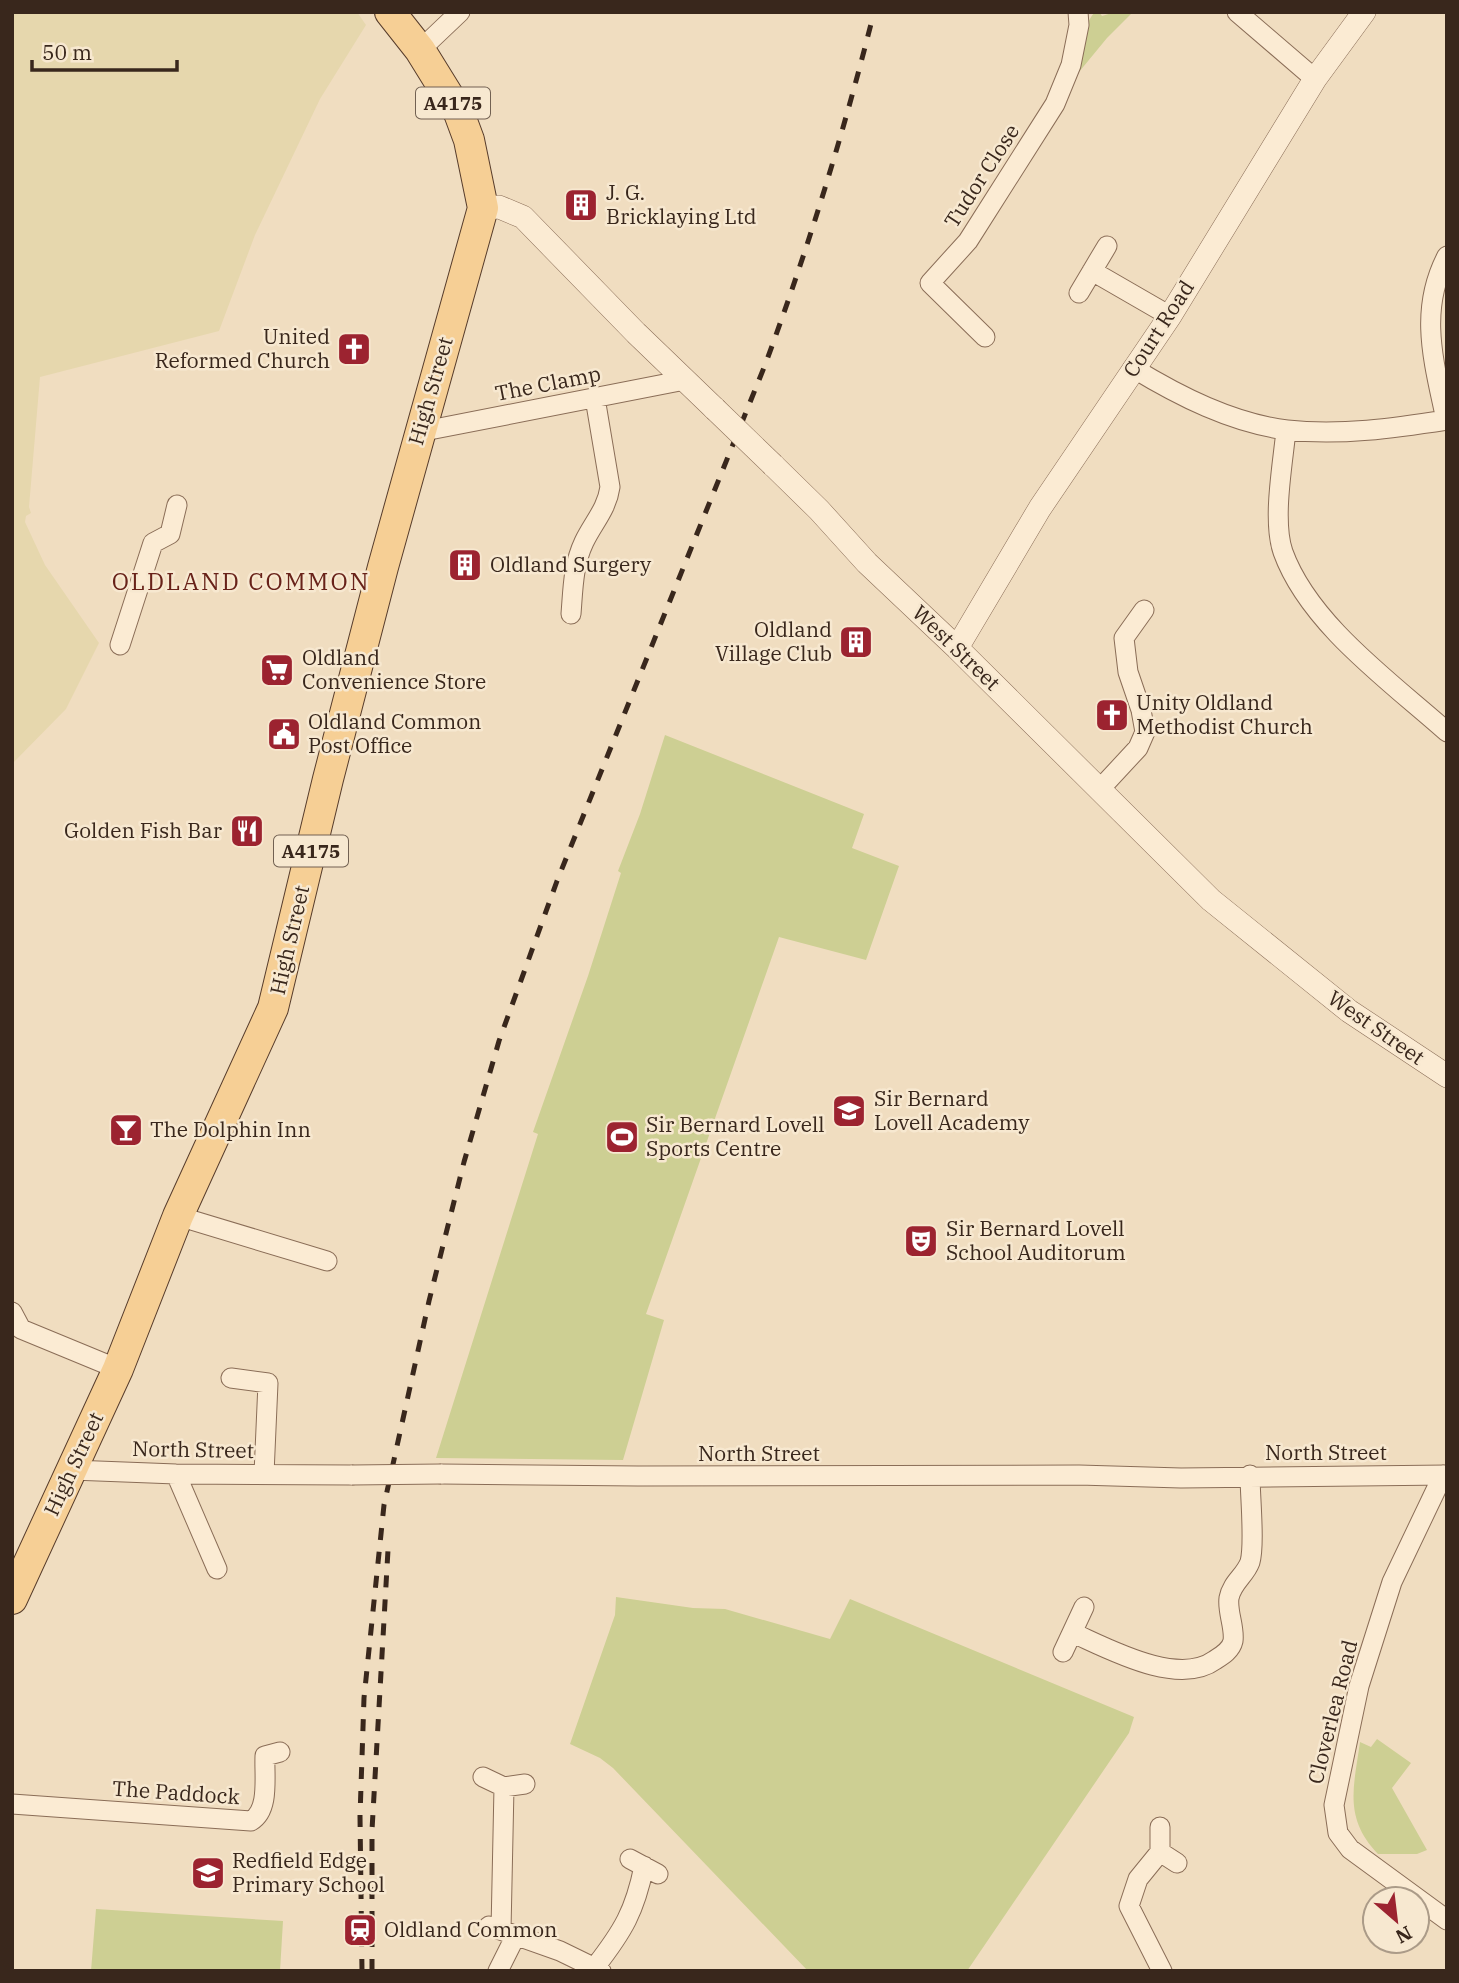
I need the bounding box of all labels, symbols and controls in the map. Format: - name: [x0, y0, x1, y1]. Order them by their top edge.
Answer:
- scale bar: [32, 28, 177, 72]
- text: 50 m: [42, 38, 92, 66]
- road number: A4175: [416, 88, 490, 118]
- street label: Tudor Close: [937, 118, 1025, 233]
- place label: J. G. Bricklaying Ltd: [606, 178, 757, 230]
- building icon: J. G. Bricklaying Ltd: [562, 186, 600, 224]
- street label: Court Road: [1116, 274, 1200, 382]
- place label: United Reformed Church: [155, 322, 330, 374]
- church icon: United Reformed Church: [335, 330, 373, 368]
- street label: High Street: [401, 333, 459, 448]
- street label: The Clamp: [493, 359, 603, 407]
- building icon: Oldland Surgery: [446, 546, 484, 584]
- place label: Oldland Surgery: [490, 550, 652, 578]
- district label: OLDLAND COMMON: [112, 565, 370, 597]
- street label: West Street: [907, 598, 1007, 696]
- place label: Oldland Village Club: [715, 615, 832, 667]
- building icon: Oldland Village Club: [837, 623, 875, 661]
- place label: Oldland Convenience Store: [302, 643, 486, 695]
- supermarket icon: Oldland Convenience Store: [258, 651, 296, 689]
- place label: Unity Oldland Methodist Church: [1136, 688, 1313, 740]
- church icon: Unity Oldland Methodist Church: [1093, 696, 1131, 734]
- place label: Oldland Common Post Office: [308, 707, 481, 759]
- public building icon: Oldland Common Post Office: [265, 715, 303, 753]
- restaurant icon: Golden Fish Bar: [228, 812, 266, 850]
- place label: Golden Fish Bar: [64, 816, 223, 844]
- road number: A4175: [274, 836, 348, 866]
- street label: High Street: [263, 882, 315, 997]
- street label: West Street: [1323, 984, 1430, 1071]
- place label: Sir Bernard Lovell Academy: [874, 1084, 1030, 1136]
- school or university icon: Sir Bernard Lovell Academy: [830, 1092, 868, 1130]
- place label: Sir Bernard Lovell Sports Centre: [646, 1110, 825, 1162]
- bar icon: The Dolphin Inn: [107, 1111, 145, 1149]
- place label: The Dolphin Inn: [150, 1115, 311, 1143]
- sports icon: Sir Bernard Lovell Sports Centre: [603, 1118, 641, 1156]
- place label: Sir Bernard Lovell School Auditorum: [946, 1214, 1126, 1266]
- theatre icon: Sir Bernard Lovell School Auditorum: [902, 1222, 940, 1260]
- street label: High Street: [37, 1407, 109, 1520]
- street label: North Street: [132, 1434, 254, 1464]
- street label: North Street: [1265, 1438, 1387, 1466]
- street label: North Street: [698, 1439, 820, 1467]
- street label: Cloverlea Road: [1301, 1637, 1363, 1787]
- street label: The Paddock: [111, 1774, 242, 1810]
- place label: Redfield Edge Primary School: [232, 1846, 385, 1898]
- school or university icon: Redfield Edge Primary School: [189, 1854, 227, 1892]
- north arrow: [1361, 1885, 1431, 1955]
- station icon: Oldland Common: [341, 1911, 379, 1949]
- place label: Oldland Common: [384, 1915, 557, 1943]
- text: N: [1392, 1921, 1416, 1949]

